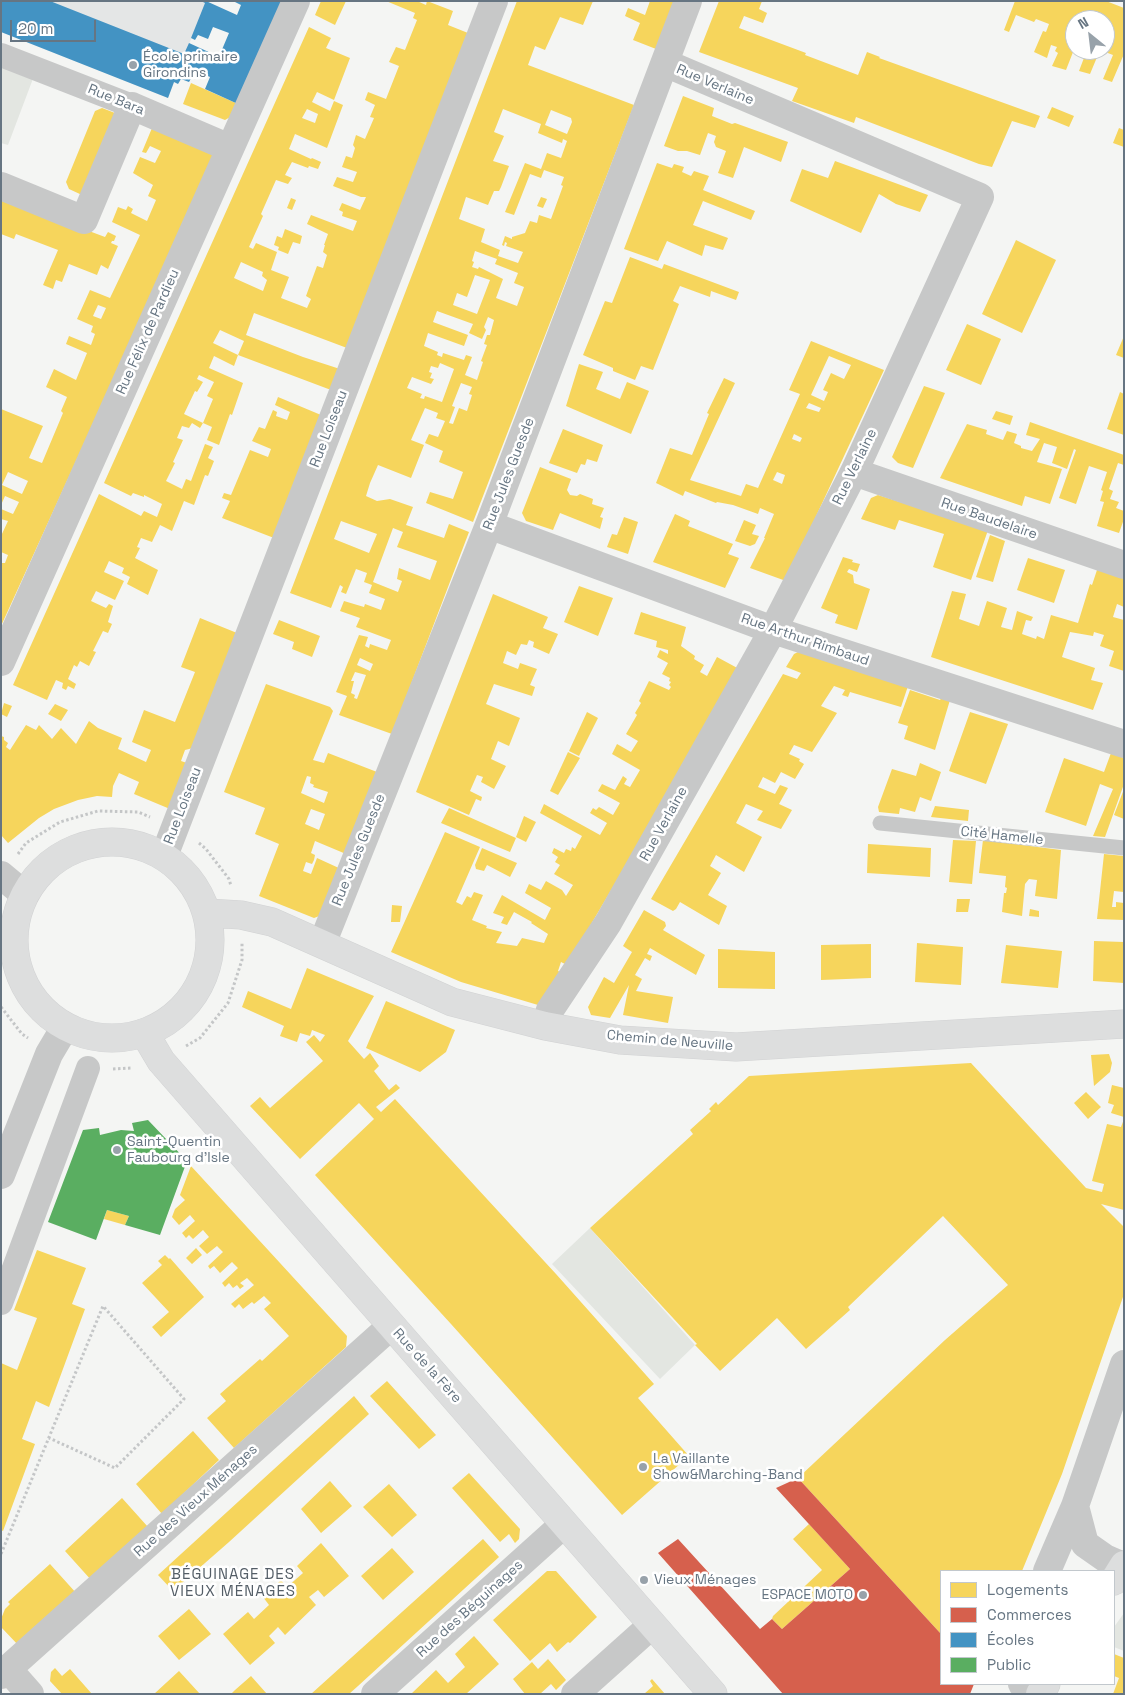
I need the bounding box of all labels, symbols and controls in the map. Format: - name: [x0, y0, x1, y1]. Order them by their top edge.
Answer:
- scale bar: [12, 10, 99, 42]
- north arrow: [1065, 10, 1115, 60]
- text: N: [1075, 13, 1092, 33]
- text: 20 m: [18, 19, 53, 38]
- place label: École primaire Girondins: [143, 49, 238, 82]
- marker: École primaire Girondins: [127, 59, 139, 71]
- street label: Rue Verlaine: [674, 61, 756, 109]
- street label: Rue Bara: [85, 81, 147, 119]
- street label: Rue Félix de Pardieu: [113, 267, 183, 397]
- street label: Rue Loiseau: [307, 388, 351, 470]
- street label: Rue Jules Guesde: [480, 415, 538, 533]
- street label: Rue Verlaine: [829, 426, 881, 508]
- street label: Rue Baudelaire: [939, 495, 1039, 543]
- street label: Rue Arthur Rimbaud: [739, 610, 871, 670]
- street label: Rue Loiseau: [161, 765, 205, 847]
- street label: Rue Verlaine: [637, 784, 691, 864]
- street label: Rue Jules Guesde: [329, 792, 389, 908]
- street label: Cité Hamelle: [960, 823, 1044, 849]
- street label: Chemin de Neuville: [606, 1027, 734, 1055]
- place label: Saint-Quentin Faubourg d'Isle: [127, 1134, 230, 1166]
- marker: Saint-Quentin Faubourg d'Isle: [111, 1144, 123, 1156]
- street label: Rue de la Fère: [389, 1325, 465, 1407]
- street label: Rue des Vieux Ménages: [131, 1441, 261, 1561]
- place label: La Vaillante Show&Marching-Band: [653, 1451, 803, 1484]
- marker: La Vaillante Show&Marching-Band: [637, 1461, 649, 1473]
- street label: Rue des Béguinages: [413, 1557, 527, 1661]
- district label: BÉGUINAGE DES VIEUX MÉNAGES: [168, 1566, 298, 1601]
- legend: [940, 1570, 1115, 1685]
- place label: Vieux Ménages: [654, 1572, 756, 1588]
- marker: Vieux Ménages: [638, 1574, 650, 1586]
- text: Logements: [987, 1580, 1069, 1599]
- place label: ESPACE MOTO: [762, 1587, 853, 1603]
- marker: ESPACE MOTO: [857, 1589, 869, 1601]
- text: Commerces: [987, 1605, 1072, 1624]
- text: Écoles: [987, 1630, 1034, 1649]
- text: Public: [987, 1655, 1031, 1674]

